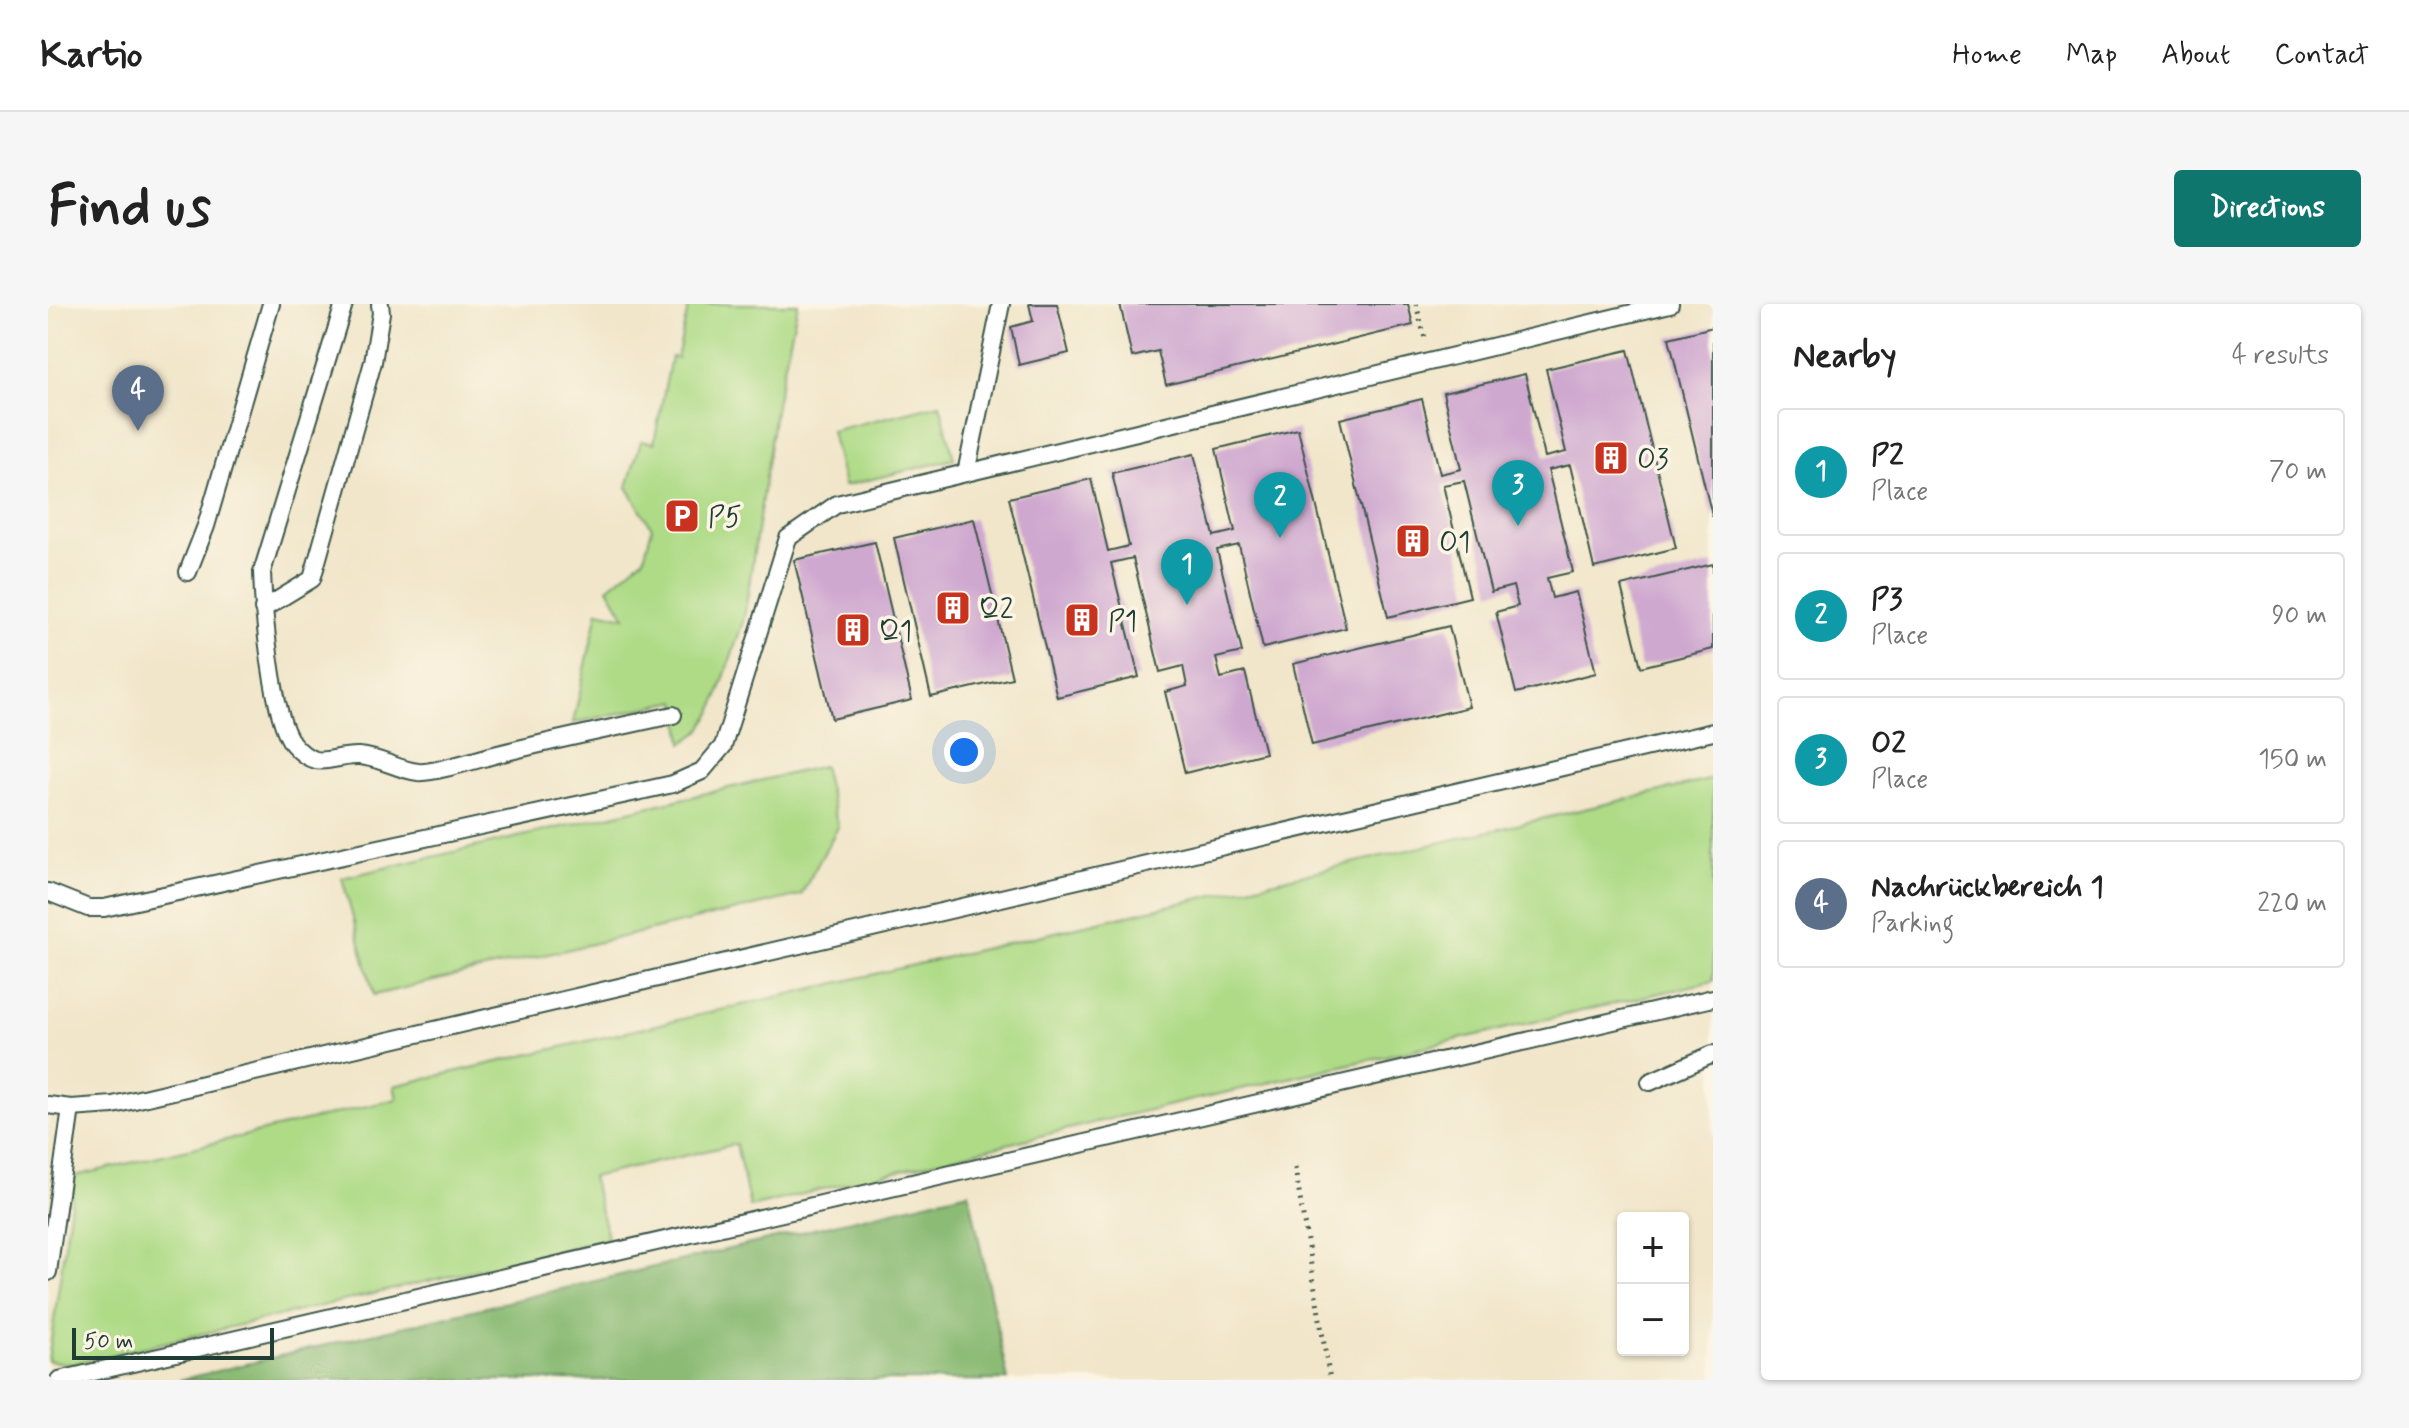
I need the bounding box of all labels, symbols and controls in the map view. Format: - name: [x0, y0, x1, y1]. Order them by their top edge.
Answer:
- text: Kartio: [40, 31, 143, 80]
- text: Home: [1952, 37, 2022, 74]
- text: Map: [2066, 37, 2117, 74]
- text: About: [2161, 37, 2230, 74]
- text: Contact: [2274, 37, 2369, 74]
- button: Directions: [2174, 170, 2361, 247]
- text: Find us: [48, 172, 211, 245]
- text: Nearby: [1793, 334, 1897, 379]
- text: 4 results: [2232, 339, 2329, 373]
- pin: 4: [112, 365, 164, 431]
- text: P2: [1871, 436, 1904, 475]
- building icon: O3: [1592, 439, 1630, 477]
- place label: O3: [1637, 442, 1669, 479]
- text: 1: [1815, 455, 1827, 489]
- text: 70 m: [2269, 455, 2327, 489]
- pin: 3: [1492, 460, 1544, 526]
- pin: 2: [1254, 472, 1306, 538]
- text: Place: [1871, 475, 1928, 509]
- parking icon: P5: [663, 497, 701, 535]
- place label: P5: [708, 500, 742, 537]
- building icon: O1: [1394, 522, 1432, 560]
- place label: O1: [1439, 525, 1470, 562]
- pin: 1: [1161, 539, 1213, 605]
- text: P3: [1871, 580, 1903, 619]
- building icon: Q2: [934, 589, 972, 627]
- place label: Q2: [979, 592, 1014, 629]
- text: 2: [1815, 599, 1827, 633]
- text: 90 m: [2272, 599, 2327, 633]
- building icon: P1: [1063, 601, 1101, 639]
- place label: P1: [1108, 604, 1137, 641]
- building icon: Q1: [834, 611, 872, 649]
- place label: Q1: [879, 614, 912, 651]
- text: Place: [1871, 619, 1928, 653]
- text: O2: [1871, 724, 1906, 763]
- your location: [944, 732, 984, 772]
- text: 3: [1815, 743, 1827, 777]
- text: 150 m: [2258, 743, 2327, 777]
- text: Place: [1871, 763, 1928, 797]
- text: Nachrückbereich 1: [1871, 868, 2104, 907]
- text: 4: [1813, 887, 1829, 921]
- text: 220 m: [2257, 887, 2327, 921]
- text: Parking: [1871, 907, 1954, 941]
- map controls: [1617, 1212, 1689, 1356]
- button: +: [1617, 1212, 1689, 1284]
- button: −: [1617, 1284, 1689, 1356]
- scale bar: [72, 1324, 274, 1360]
- text: 50 m: [84, 1328, 133, 1356]

